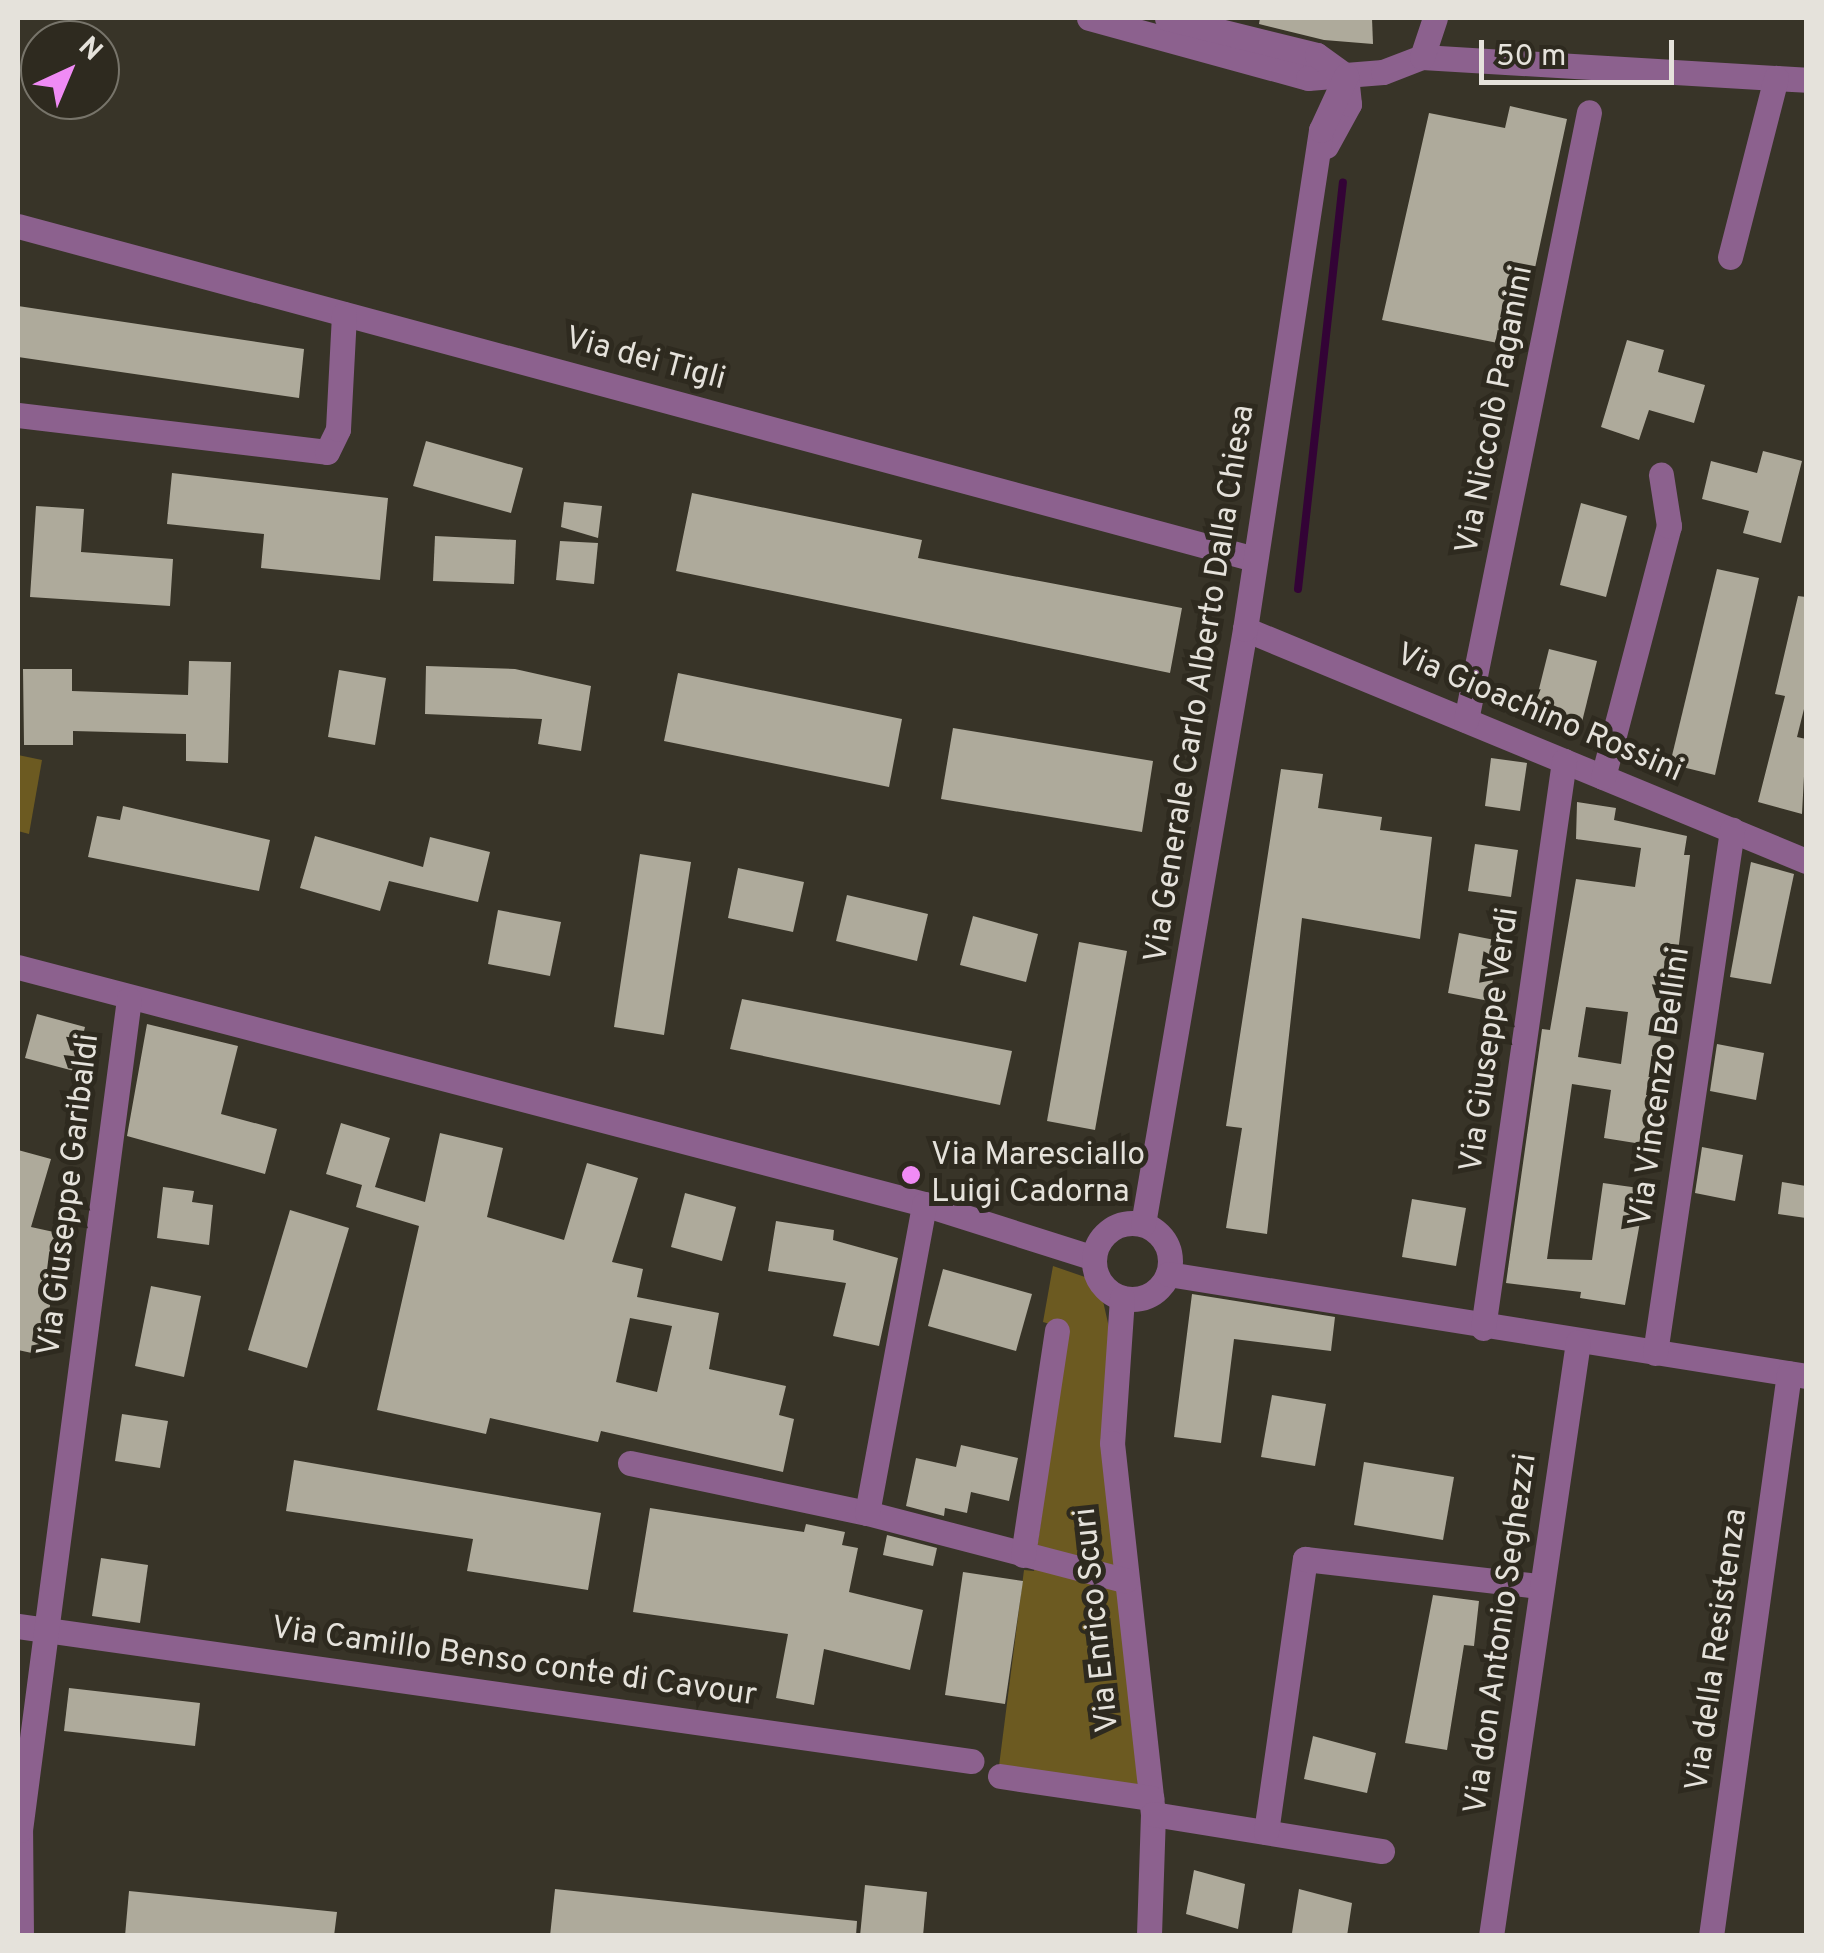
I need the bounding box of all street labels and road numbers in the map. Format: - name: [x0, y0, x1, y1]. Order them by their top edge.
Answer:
- street label: Via Niccolò Paganini: [1449, 263, 1543, 557]
- street label: Via dei Tigli: [560, 320, 730, 400]
- street label: Via Generale Carlo Alberto Dalla Chiesa: [1138, 402, 1264, 966]
- street label: Via Gioachino Rossini: [1390, 636, 1688, 792]
- street label: Via Giuseppe Verdi: [1453, 905, 1529, 1175]
- street label: Via Vincenzo Bellini: [1622, 944, 1700, 1230]
- street label: Via Giuseppe Garibaldi: [31, 1032, 109, 1358]
- street label: Via don Antonio Seghezzi: [1458, 1451, 1546, 1817]
- street label: Via Enrico Scuri: [1067, 1506, 1129, 1734]
- street label: Via della Resistenza: [1679, 1506, 1757, 1794]
- street label: Via Camillo Benso conte di Cavour: [269, 1610, 759, 1716]

